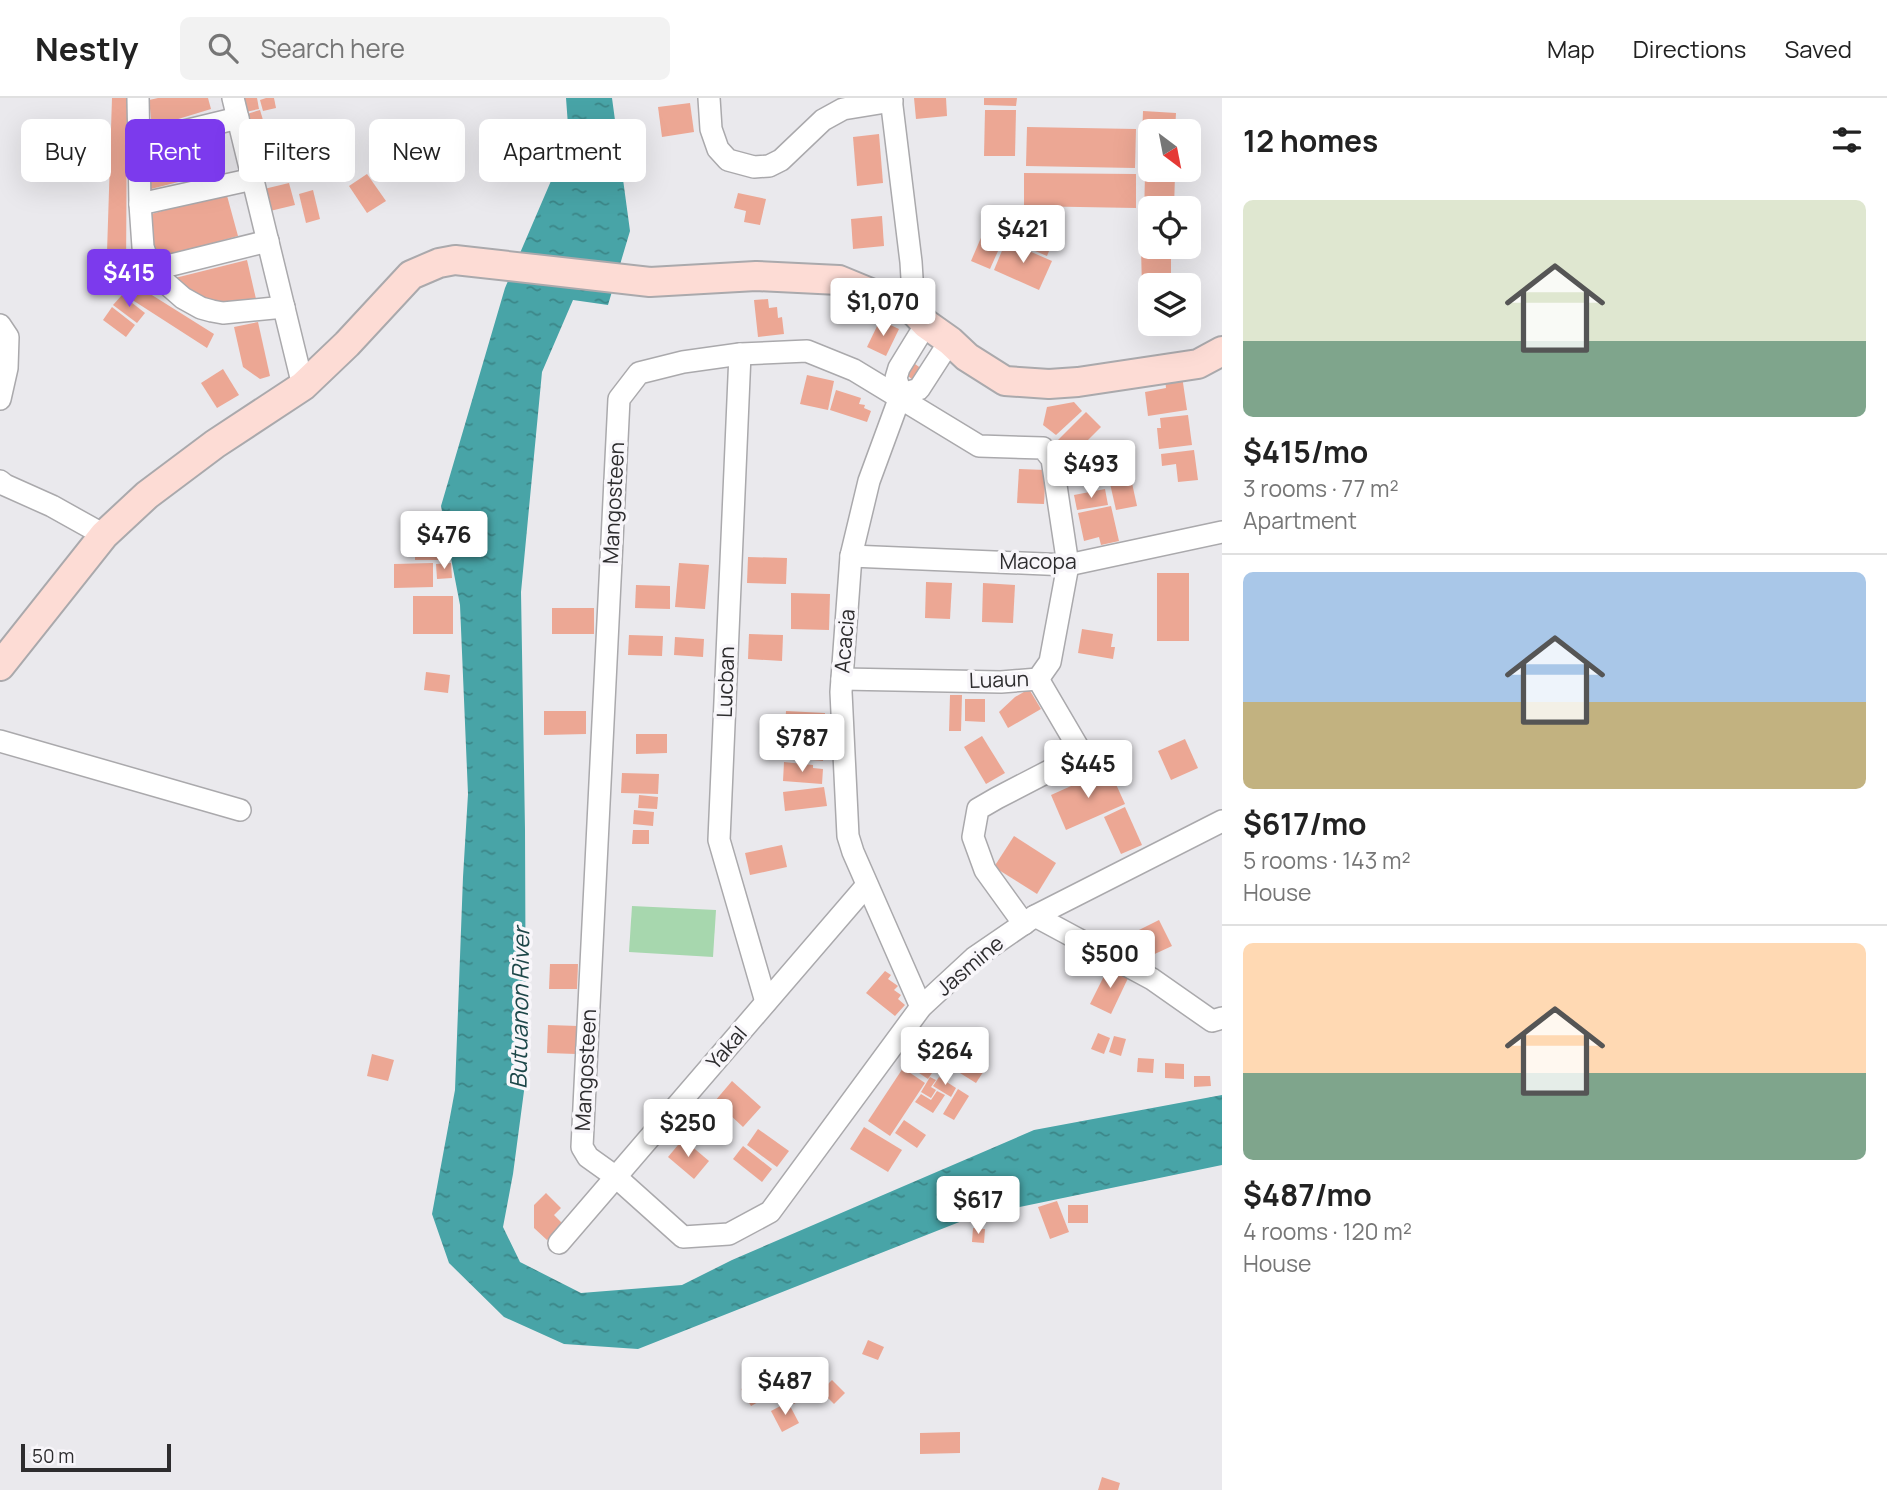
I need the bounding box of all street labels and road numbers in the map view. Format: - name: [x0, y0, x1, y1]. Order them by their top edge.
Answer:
- street label: Mangosteen: [596, 441, 630, 565]
- street label: Macopa: [999, 547, 1077, 575]
- street label: Acacia: [827, 608, 861, 674]
- street label: Lucban: [710, 646, 740, 718]
- street label: Luaun: [969, 664, 1029, 694]
- street label: Jasmine: [930, 929, 1009, 1002]
- street label: Mangosteen: [568, 1008, 602, 1132]
- street label: Yakal: [700, 1020, 753, 1075]

